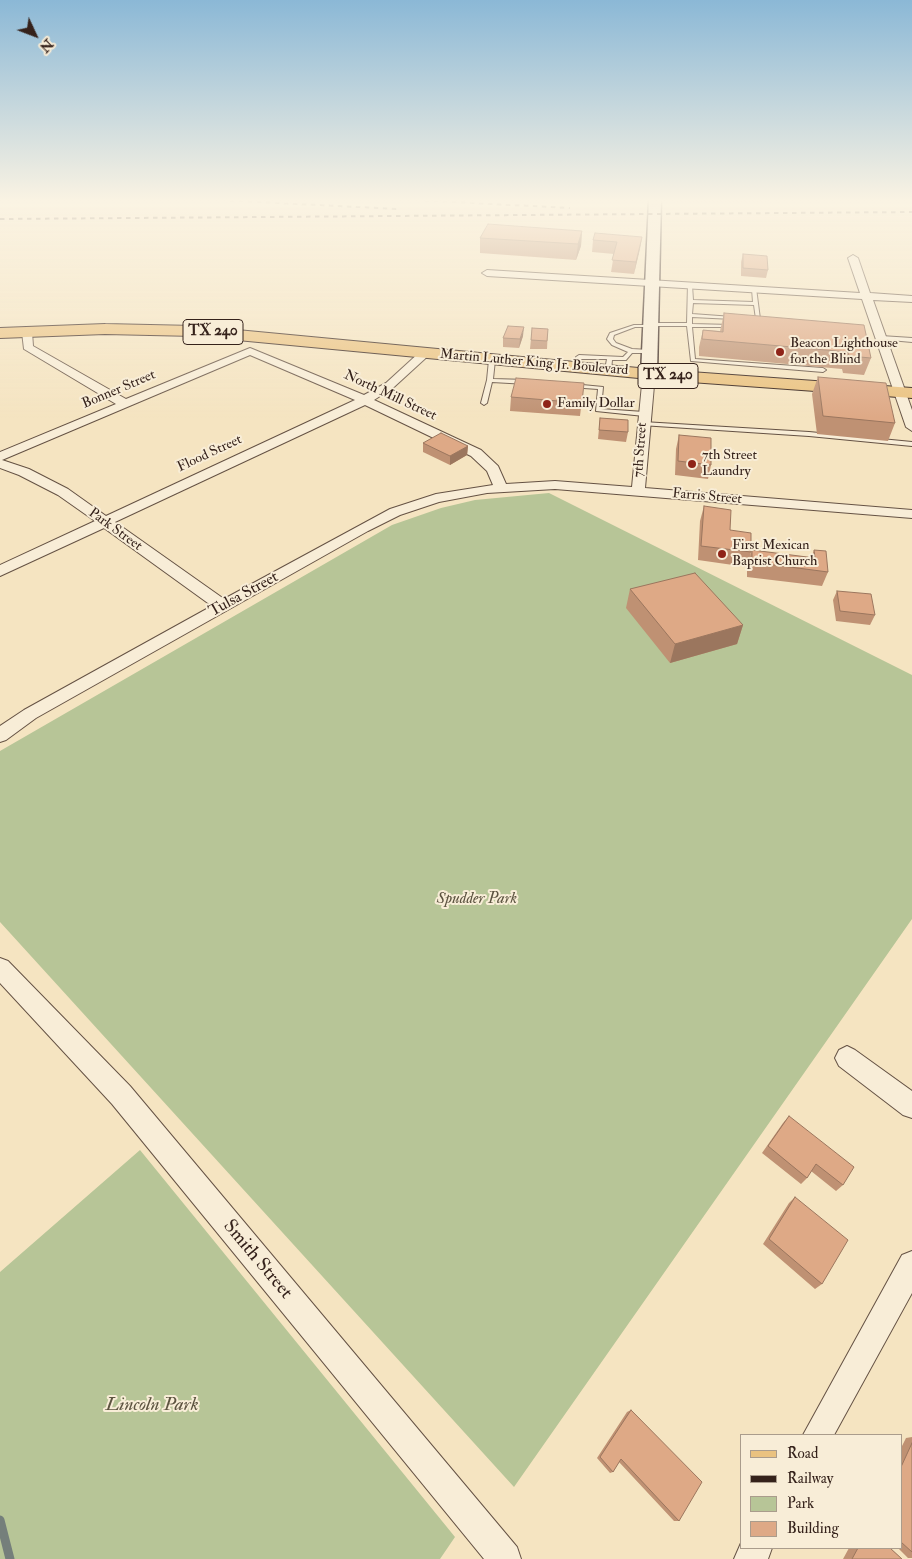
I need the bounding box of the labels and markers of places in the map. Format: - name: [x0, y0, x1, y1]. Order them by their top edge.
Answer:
- place label: Beacon Lighthouse for the Blind: [790, 336, 898, 368]
- marker: Beacon Lighthouse for the Blind: [774, 346, 786, 358]
- place label: Family Dollar: [557, 396, 635, 412]
- marker: Family Dollar: [541, 398, 553, 410]
- place label: 7th Street Laundry: [702, 448, 757, 481]
- marker: 7th Street Laundry: [686, 458, 698, 470]
- place label: First Mexican Baptist Church: [732, 538, 817, 570]
- marker: First Mexican Baptist Church: [716, 548, 728, 560]

